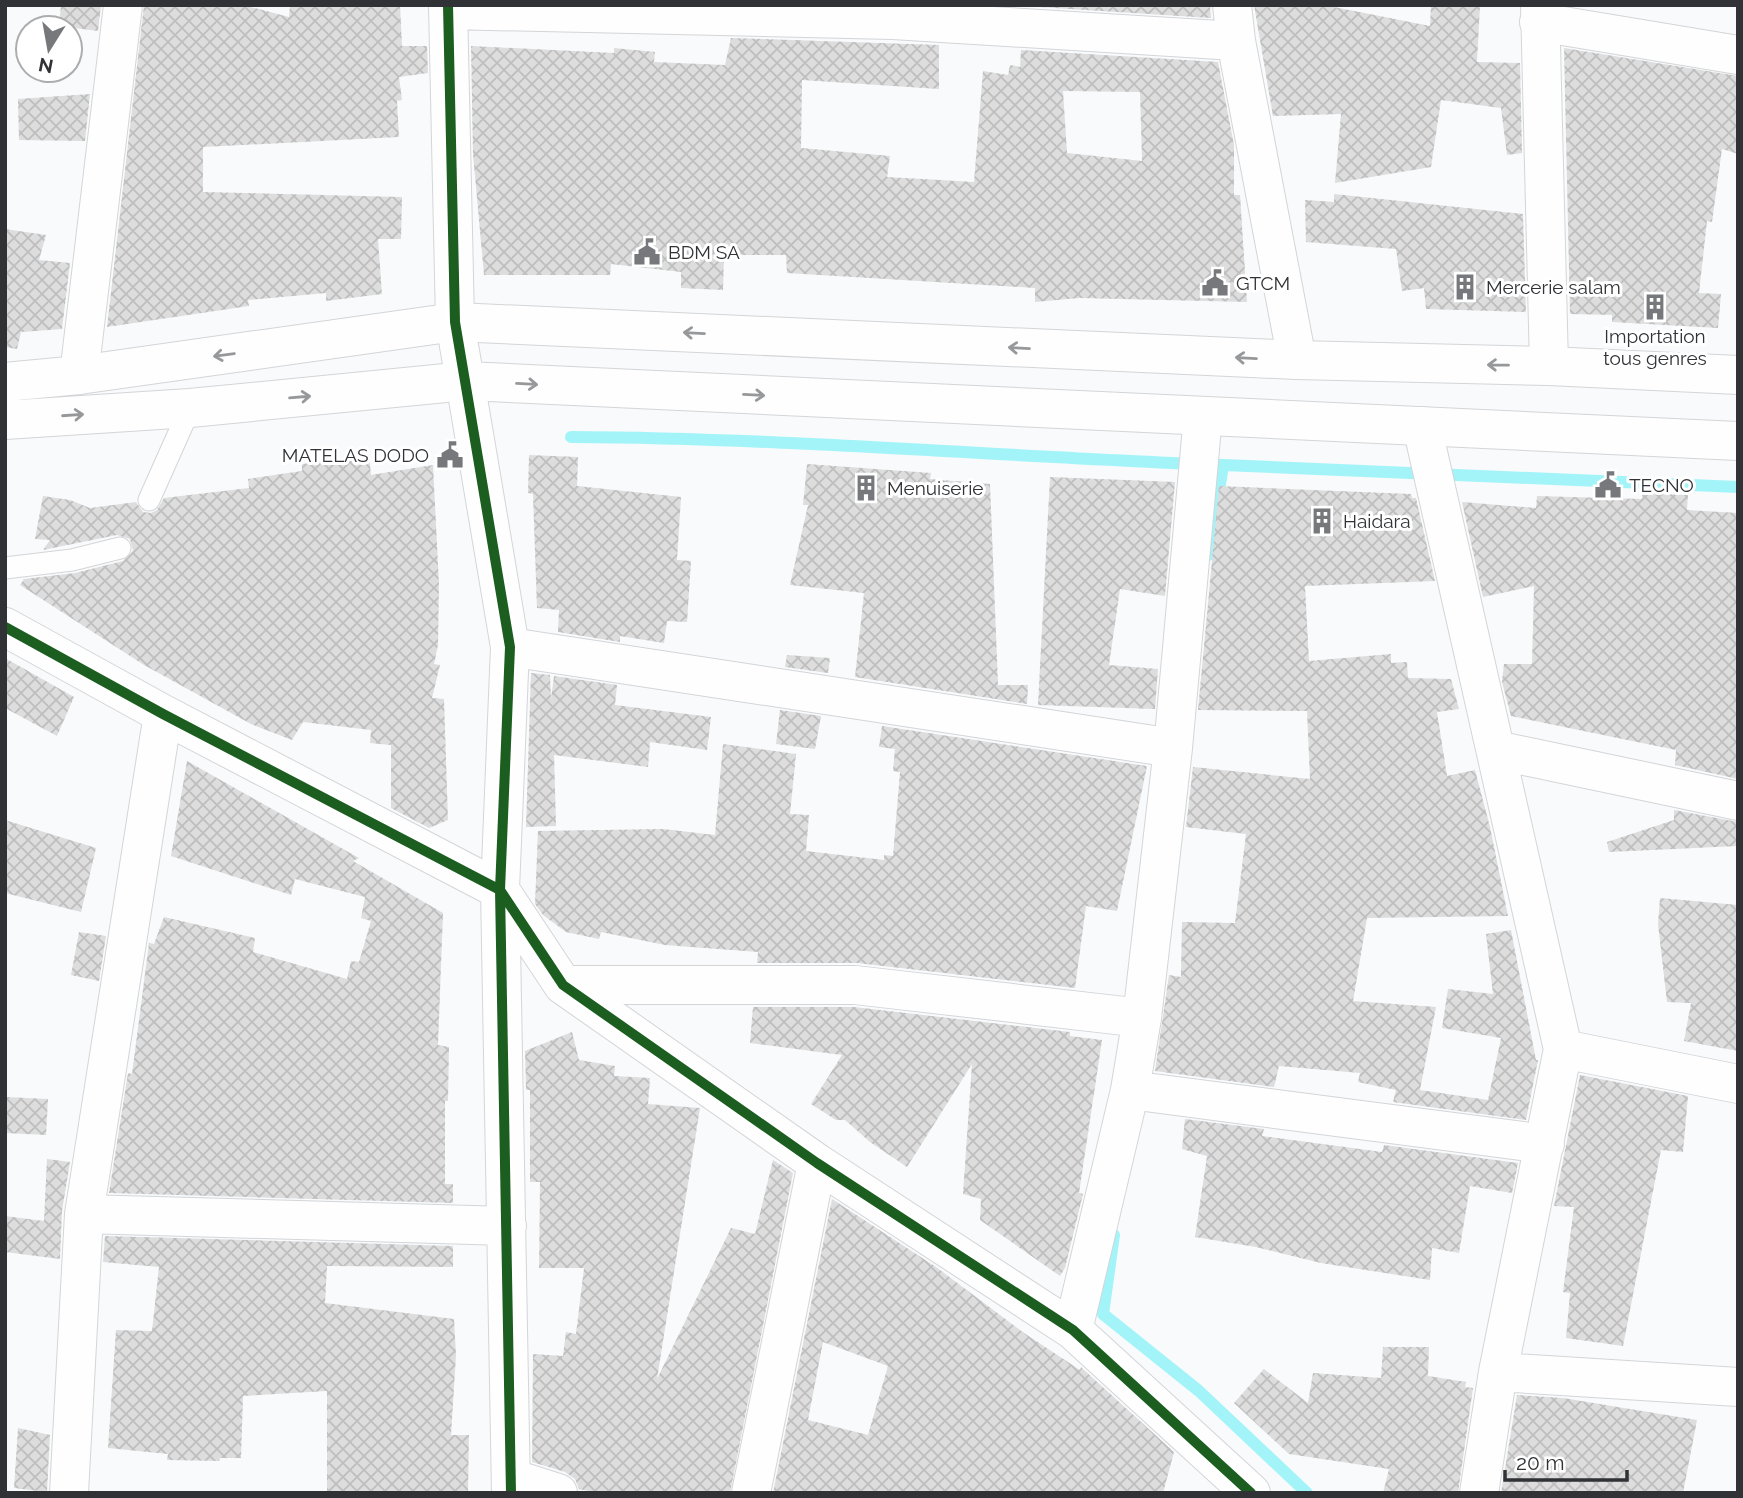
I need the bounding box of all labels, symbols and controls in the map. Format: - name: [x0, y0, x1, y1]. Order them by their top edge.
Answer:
- north arrow: [14, 14, 84, 84]
- text: N: [37, 54, 55, 78]
- public building icon: BDM SA: [632, 237, 662, 267]
- place label: BDM SA: [668, 241, 740, 263]
- public building icon: GTCM: [1200, 268, 1230, 298]
- place label: GTCM: [1236, 272, 1290, 294]
- building icon: Mercerie salam: [1450, 272, 1480, 302]
- place label: Mercerie salam: [1486, 276, 1621, 298]
- building icon: Importation tous genres: [1640, 292, 1670, 322]
- place label: Importation tous genres: [1603, 325, 1707, 369]
- one-way arrow: [683, 327, 706, 340]
- one-way arrow: [1008, 341, 1031, 354]
- one-way arrow: [213, 348, 236, 361]
- one-way arrow: [1236, 351, 1258, 364]
- one-way arrow: [1487, 358, 1510, 371]
- one-way arrow: [515, 378, 538, 391]
- one-way arrow: [742, 388, 765, 401]
- one-way arrow: [288, 390, 311, 403]
- one-way arrow: [62, 408, 84, 421]
- public building icon: MATELAS DODO: [435, 440, 465, 470]
- place label: MATELAS DODO: [282, 444, 429, 466]
- public building icon: TECNO: [1593, 470, 1623, 500]
- building icon: Menuiserie: [851, 473, 881, 503]
- place label: TECNO: [1629, 474, 1694, 496]
- place label: Menuiserie: [887, 477, 983, 499]
- building icon: Haidara: [1307, 506, 1337, 536]
- place label: Haidara: [1343, 510, 1411, 532]
- scale bar: [1505, 1438, 1628, 1482]
- text: 20 m: [1516, 1450, 1564, 1475]

